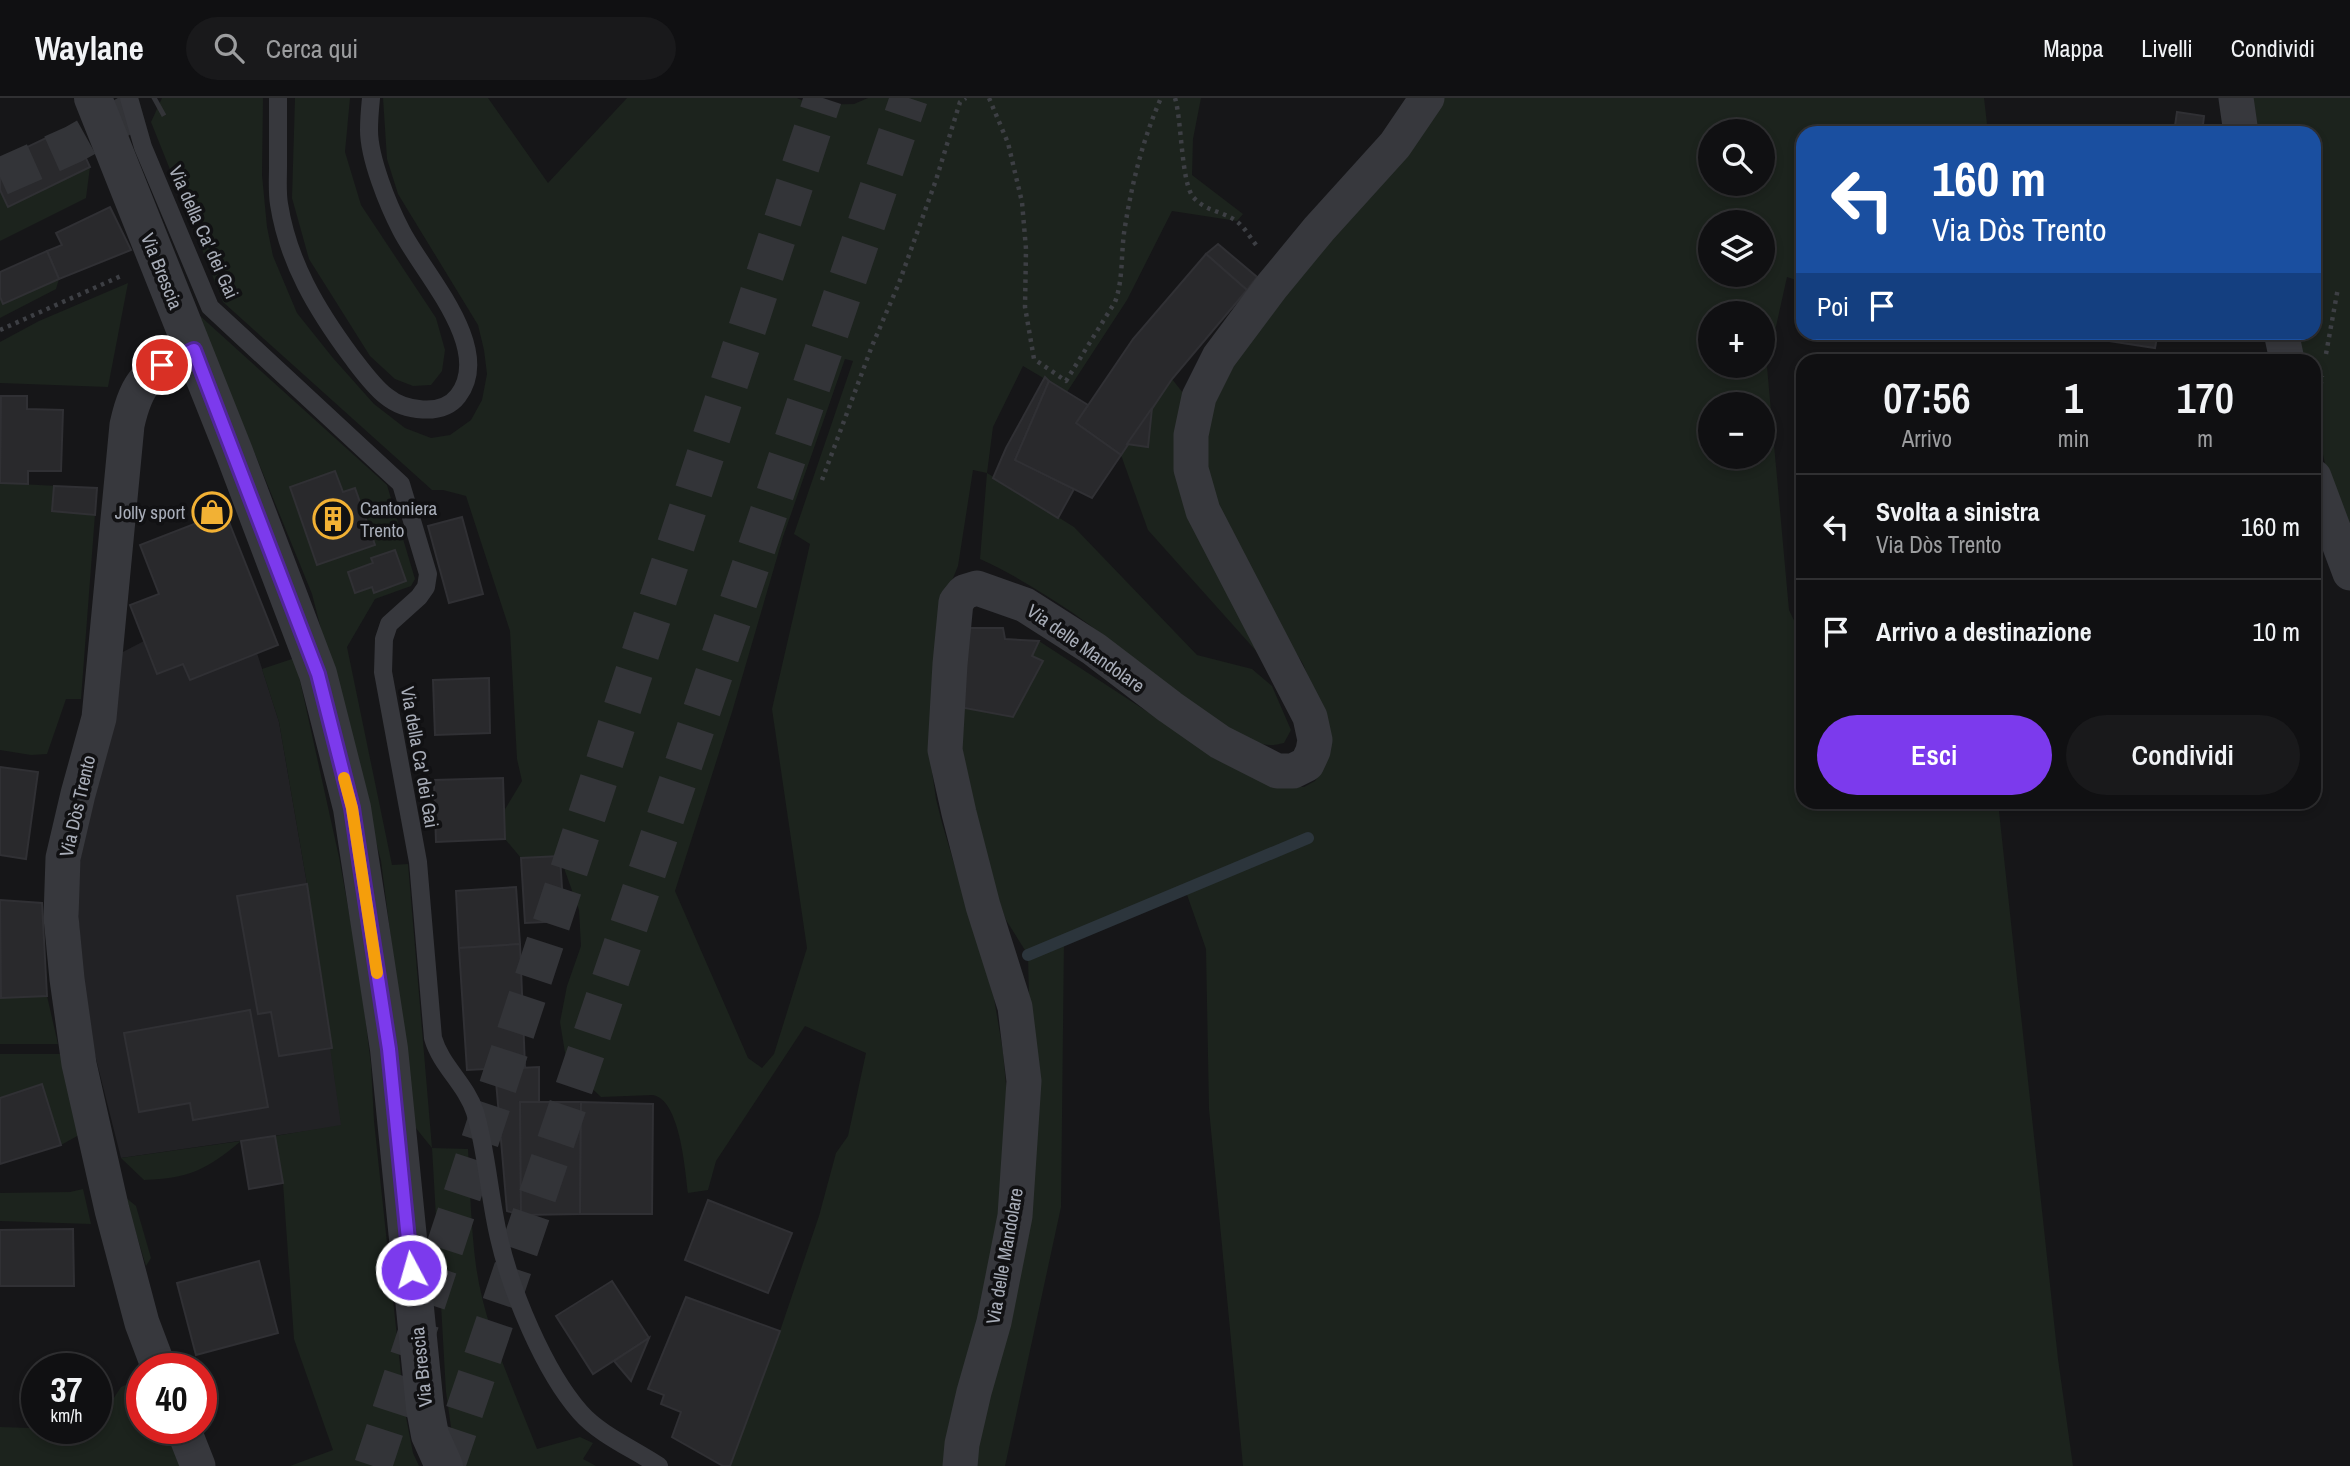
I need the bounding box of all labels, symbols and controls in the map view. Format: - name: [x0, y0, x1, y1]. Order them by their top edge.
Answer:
- search box: [186, 17, 676, 80]
- text: Waylane: [35, 26, 144, 70]
- icon: search: [210, 29, 248, 67]
- text: Cerca qui: [266, 31, 358, 66]
- text: Mappa: [2043, 32, 2103, 64]
- text: Livelli: [2141, 32, 2193, 64]
- text: Condividi: [2231, 32, 2315, 64]
- map controls: [1698, 119, 1775, 469]
- button: search: [1698, 119, 1775, 196]
- text: 160 m: [1932, 145, 2046, 211]
- icon: left: [1817, 154, 1908, 245]
- street label: Via della Ca' dei Gai: [163, 161, 245, 303]
- text: Via Dòs Trento: [1932, 208, 2107, 251]
- button: layers: [1698, 210, 1775, 287]
- street label: Via Brescia: [135, 229, 189, 313]
- icon: arrive: [1863, 287, 1901, 325]
- text: Poi: [1817, 289, 1849, 324]
- button: +: [1698, 301, 1775, 378]
- pin: [132, 335, 192, 395]
- icon: arrive: [143, 346, 181, 384]
- text: 07:56: [1883, 370, 1971, 426]
- text: 1: [2064, 370, 2083, 426]
- text: 170: [2176, 370, 2234, 426]
- button: −: [1698, 392, 1775, 469]
- text: Arrivo: [1902, 423, 1952, 454]
- text: min: [2058, 423, 2089, 454]
- text: m: [2197, 423, 2213, 454]
- shop icon: Jolly sport: [191, 491, 233, 533]
- text: Svolta a sinistra: [1876, 494, 2040, 529]
- place label: Cantoniera Trento: [360, 495, 437, 543]
- building icon: Cantoniera Trento: [312, 498, 354, 540]
- place label: Jolly sport: [115, 499, 186, 525]
- icon: left: [1817, 508, 1855, 546]
- text: 160 m: [2241, 509, 2300, 544]
- text: Via Dòs Trento: [1876, 529, 2002, 560]
- street label: Via delle Mandolare: [1022, 598, 1150, 698]
- icon: arrive: [1817, 613, 1855, 651]
- text: Arrivo a destinazione: [1876, 614, 2092, 649]
- text: 10 m: [2253, 614, 2300, 649]
- street label: Via della Ca' dei Gai: [395, 684, 445, 830]
- button: Esci: [1817, 715, 2052, 795]
- button: Condividi: [2066, 715, 2300, 795]
- street label: Via Dòs Trento: [53, 753, 101, 859]
- street label: Via delle Mandolare: [979, 1186, 1029, 1326]
- position arrow: [374, 1233, 448, 1307]
- street label: Via Brescia: [404, 1325, 438, 1408]
- speed limit sign: 40: [126, 1353, 217, 1444]
- text: 37: [51, 1366, 82, 1413]
- text: km/h: [51, 1403, 83, 1428]

